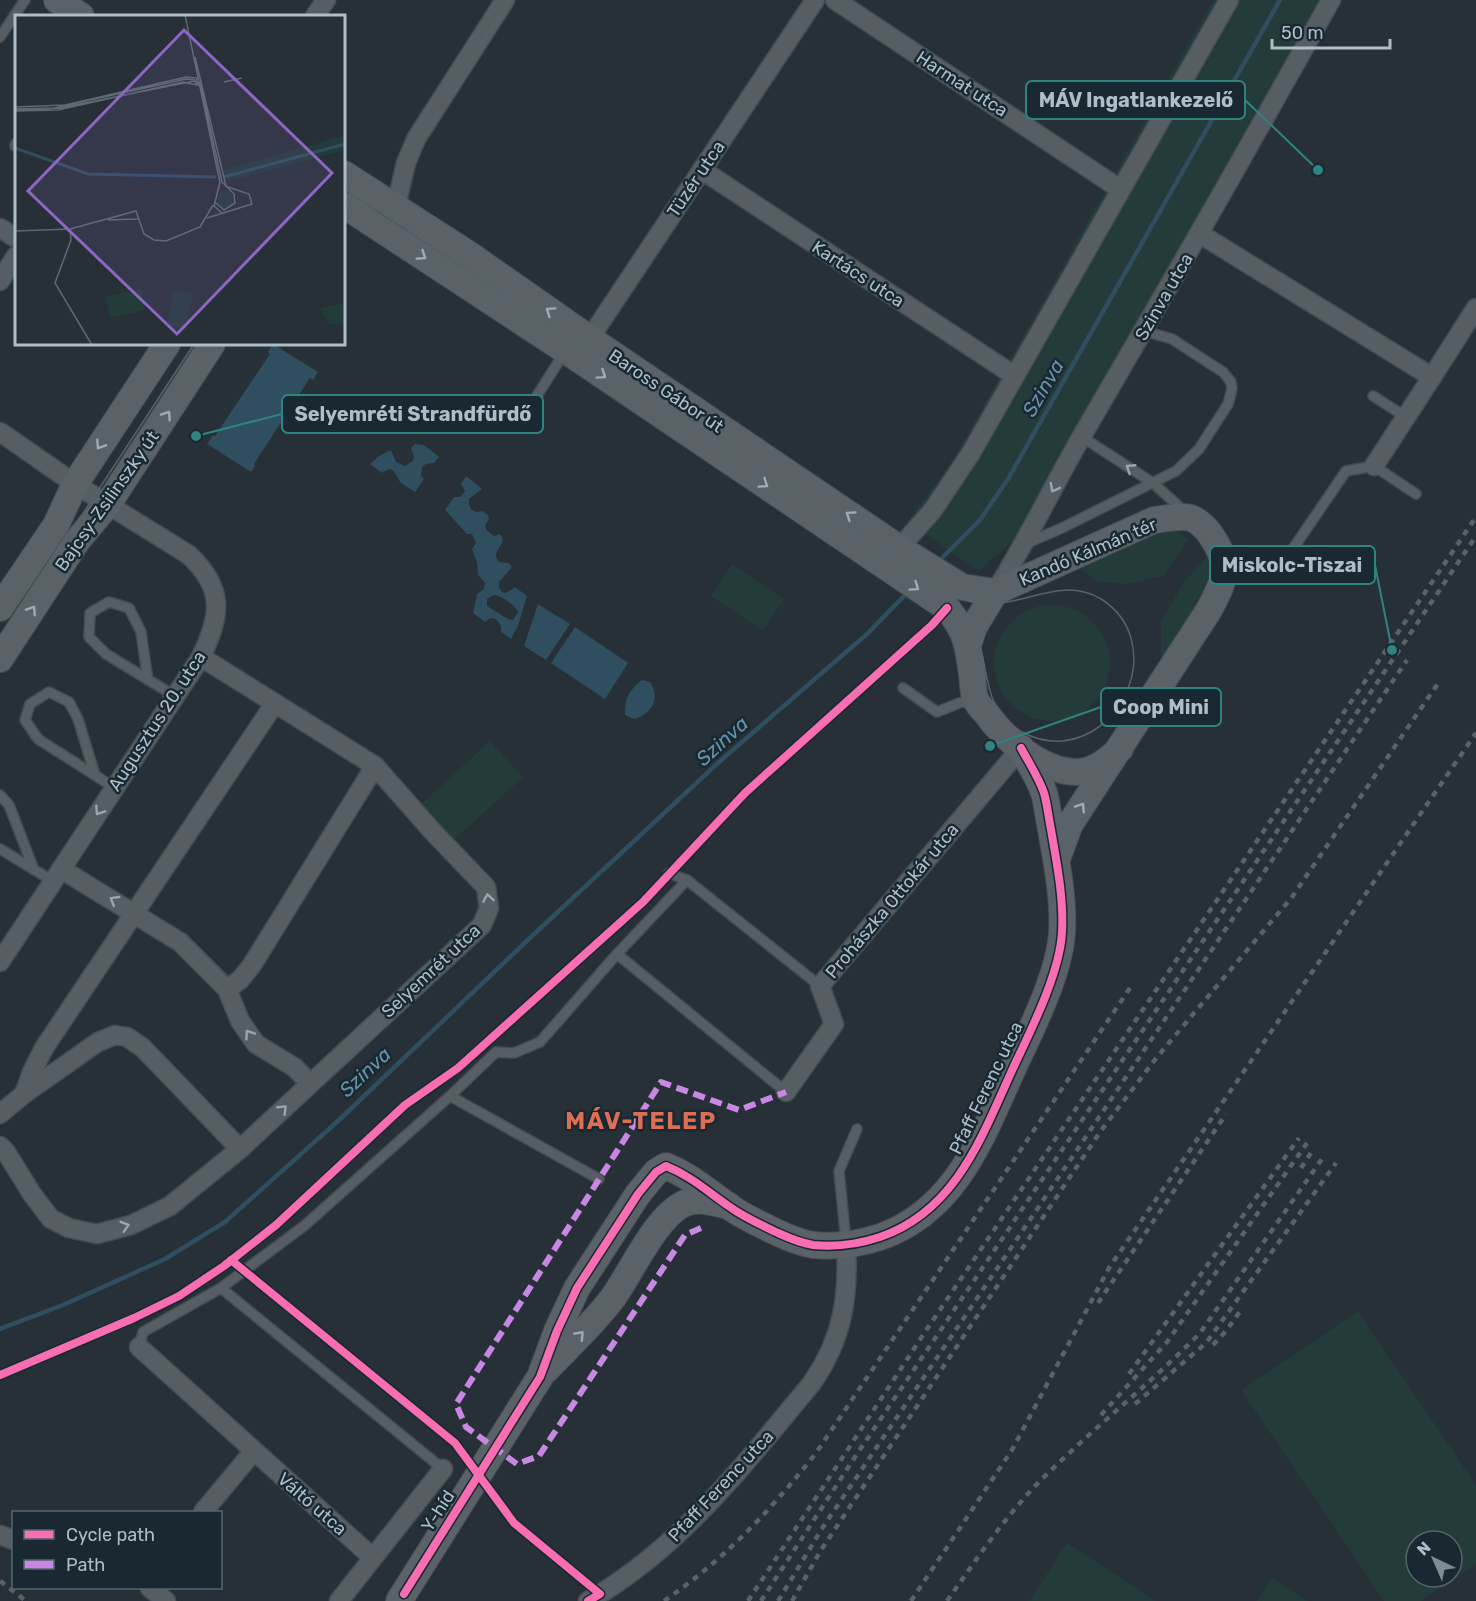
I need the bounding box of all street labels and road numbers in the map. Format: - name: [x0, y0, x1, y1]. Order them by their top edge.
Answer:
- street label: Harmat utca: [912, 46, 1012, 122]
- street label: Tüzér utca: [662, 137, 730, 221]
- street label: Kartács utca: [808, 236, 908, 312]
- street label: Szinva utca: [1130, 249, 1198, 345]
- street label: Baross Gábor út: [604, 345, 728, 437]
- street label: Bajcsy-Zsilinszky út: [50, 427, 164, 575]
- street label: Kandó Kálmán tér: [1016, 513, 1160, 591]
- street label: Augusztus 20. utca: [104, 647, 210, 795]
- street label: Prohászka Ottokár utca: [821, 819, 963, 983]
- street label: Selyemrét utca: [377, 920, 485, 1022]
- street label: Pfaff Ferenc utca: [944, 1018, 1028, 1158]
- street label: Pfaff Ferenc utca: [664, 1426, 778, 1546]
- street label: Váltó utca: [273, 1468, 351, 1540]
- street label: Y-híd: [416, 1486, 460, 1536]

